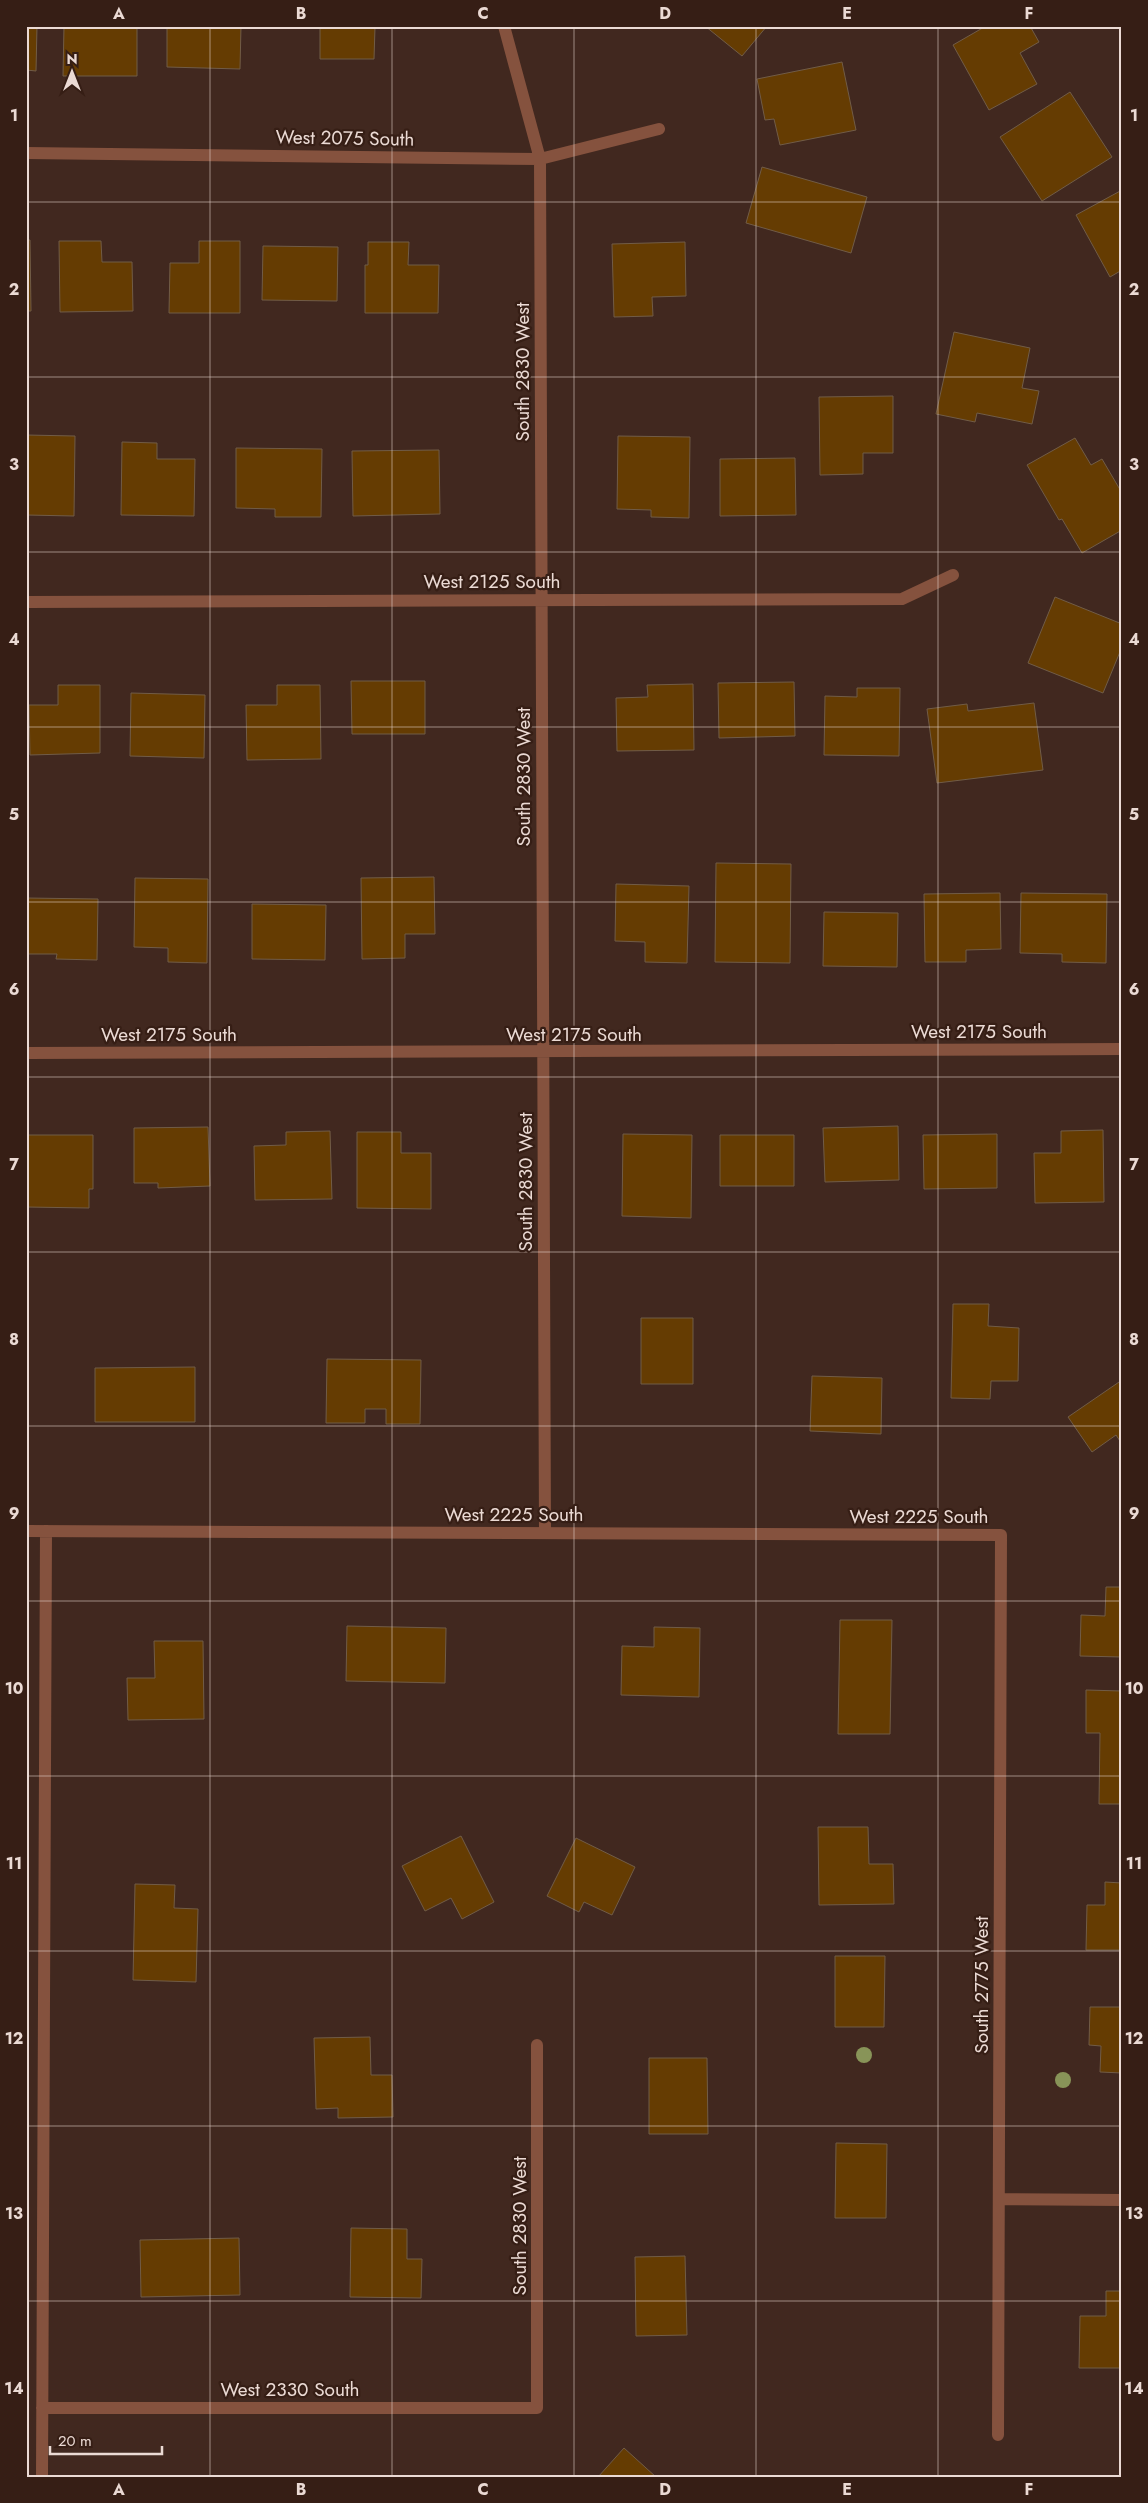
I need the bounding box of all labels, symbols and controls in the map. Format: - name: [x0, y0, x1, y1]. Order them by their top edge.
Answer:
- text: A: [112, 2, 125, 25]
- text: B: [296, 2, 306, 25]
- text: C: [477, 2, 489, 25]
- text: D: [659, 2, 671, 25]
- text: E: [842, 2, 852, 25]
- text: F: [1025, 2, 1033, 25]
- north arrow: [48, 48, 98, 98]
- text: N: [66, 49, 78, 69]
- text: 1: [10, 104, 18, 127]
- text: 1: [1130, 104, 1138, 127]
- street label: West 2075 South: [275, 123, 415, 153]
- text: 2: [9, 278, 19, 301]
- text: 2: [1129, 278, 1139, 301]
- street label: South 2830 West: [509, 302, 536, 441]
- text: 3: [9, 453, 19, 476]
- text: 3: [1129, 453, 1139, 476]
- street label: West 2125 South: [424, 568, 560, 595]
- text: 4: [8, 628, 20, 651]
- text: 4: [1128, 628, 1140, 651]
- street label: South 2830 West: [510, 707, 537, 846]
- text: 5: [9, 803, 19, 826]
- text: 5: [1129, 803, 1139, 826]
- text: 6: [9, 978, 19, 1001]
- text: 6: [1129, 978, 1139, 1001]
- street label: West 2175 South: [911, 1018, 1047, 1045]
- street label: West 2175 South: [101, 1021, 237, 1048]
- street label: West 2175 South: [506, 1021, 642, 1048]
- street label: South 2830 West: [512, 1112, 539, 1251]
- text: 7: [9, 1153, 19, 1176]
- text: 7: [1129, 1153, 1139, 1176]
- text: 8: [9, 1328, 19, 1351]
- text: 8: [1129, 1328, 1139, 1351]
- street label: West 2225 South: [444, 1501, 584, 1528]
- text: 9: [9, 1502, 19, 1525]
- text: 9: [1129, 1502, 1139, 1525]
- street label: West 2225 South: [849, 1503, 989, 1530]
- text: 10: [5, 1677, 23, 1700]
- text: 10: [1125, 1677, 1143, 1700]
- text: 11: [6, 1852, 22, 1875]
- text: 11: [1126, 1852, 1142, 1875]
- street label: South 2775 West: [968, 1916, 995, 2054]
- text: 12: [5, 2027, 23, 2050]
- text: 12: [1125, 2027, 1143, 2050]
- street label: South 2830 West: [506, 2156, 533, 2295]
- text: 13: [5, 2202, 23, 2225]
- text: 13: [1125, 2202, 1143, 2225]
- street label: West 2330 South: [221, 2376, 359, 2403]
- text: 14: [4, 2377, 24, 2400]
- text: 14: [1124, 2377, 1144, 2400]
- scale bar: [50, 2423, 162, 2455]
- text: 20 m: [58, 2430, 92, 2452]
- text: A: [112, 2478, 125, 2501]
- text: B: [296, 2478, 306, 2501]
- text: C: [477, 2478, 489, 2501]
- text: D: [659, 2478, 671, 2501]
- text: E: [842, 2478, 852, 2501]
- text: F: [1025, 2478, 1033, 2501]

